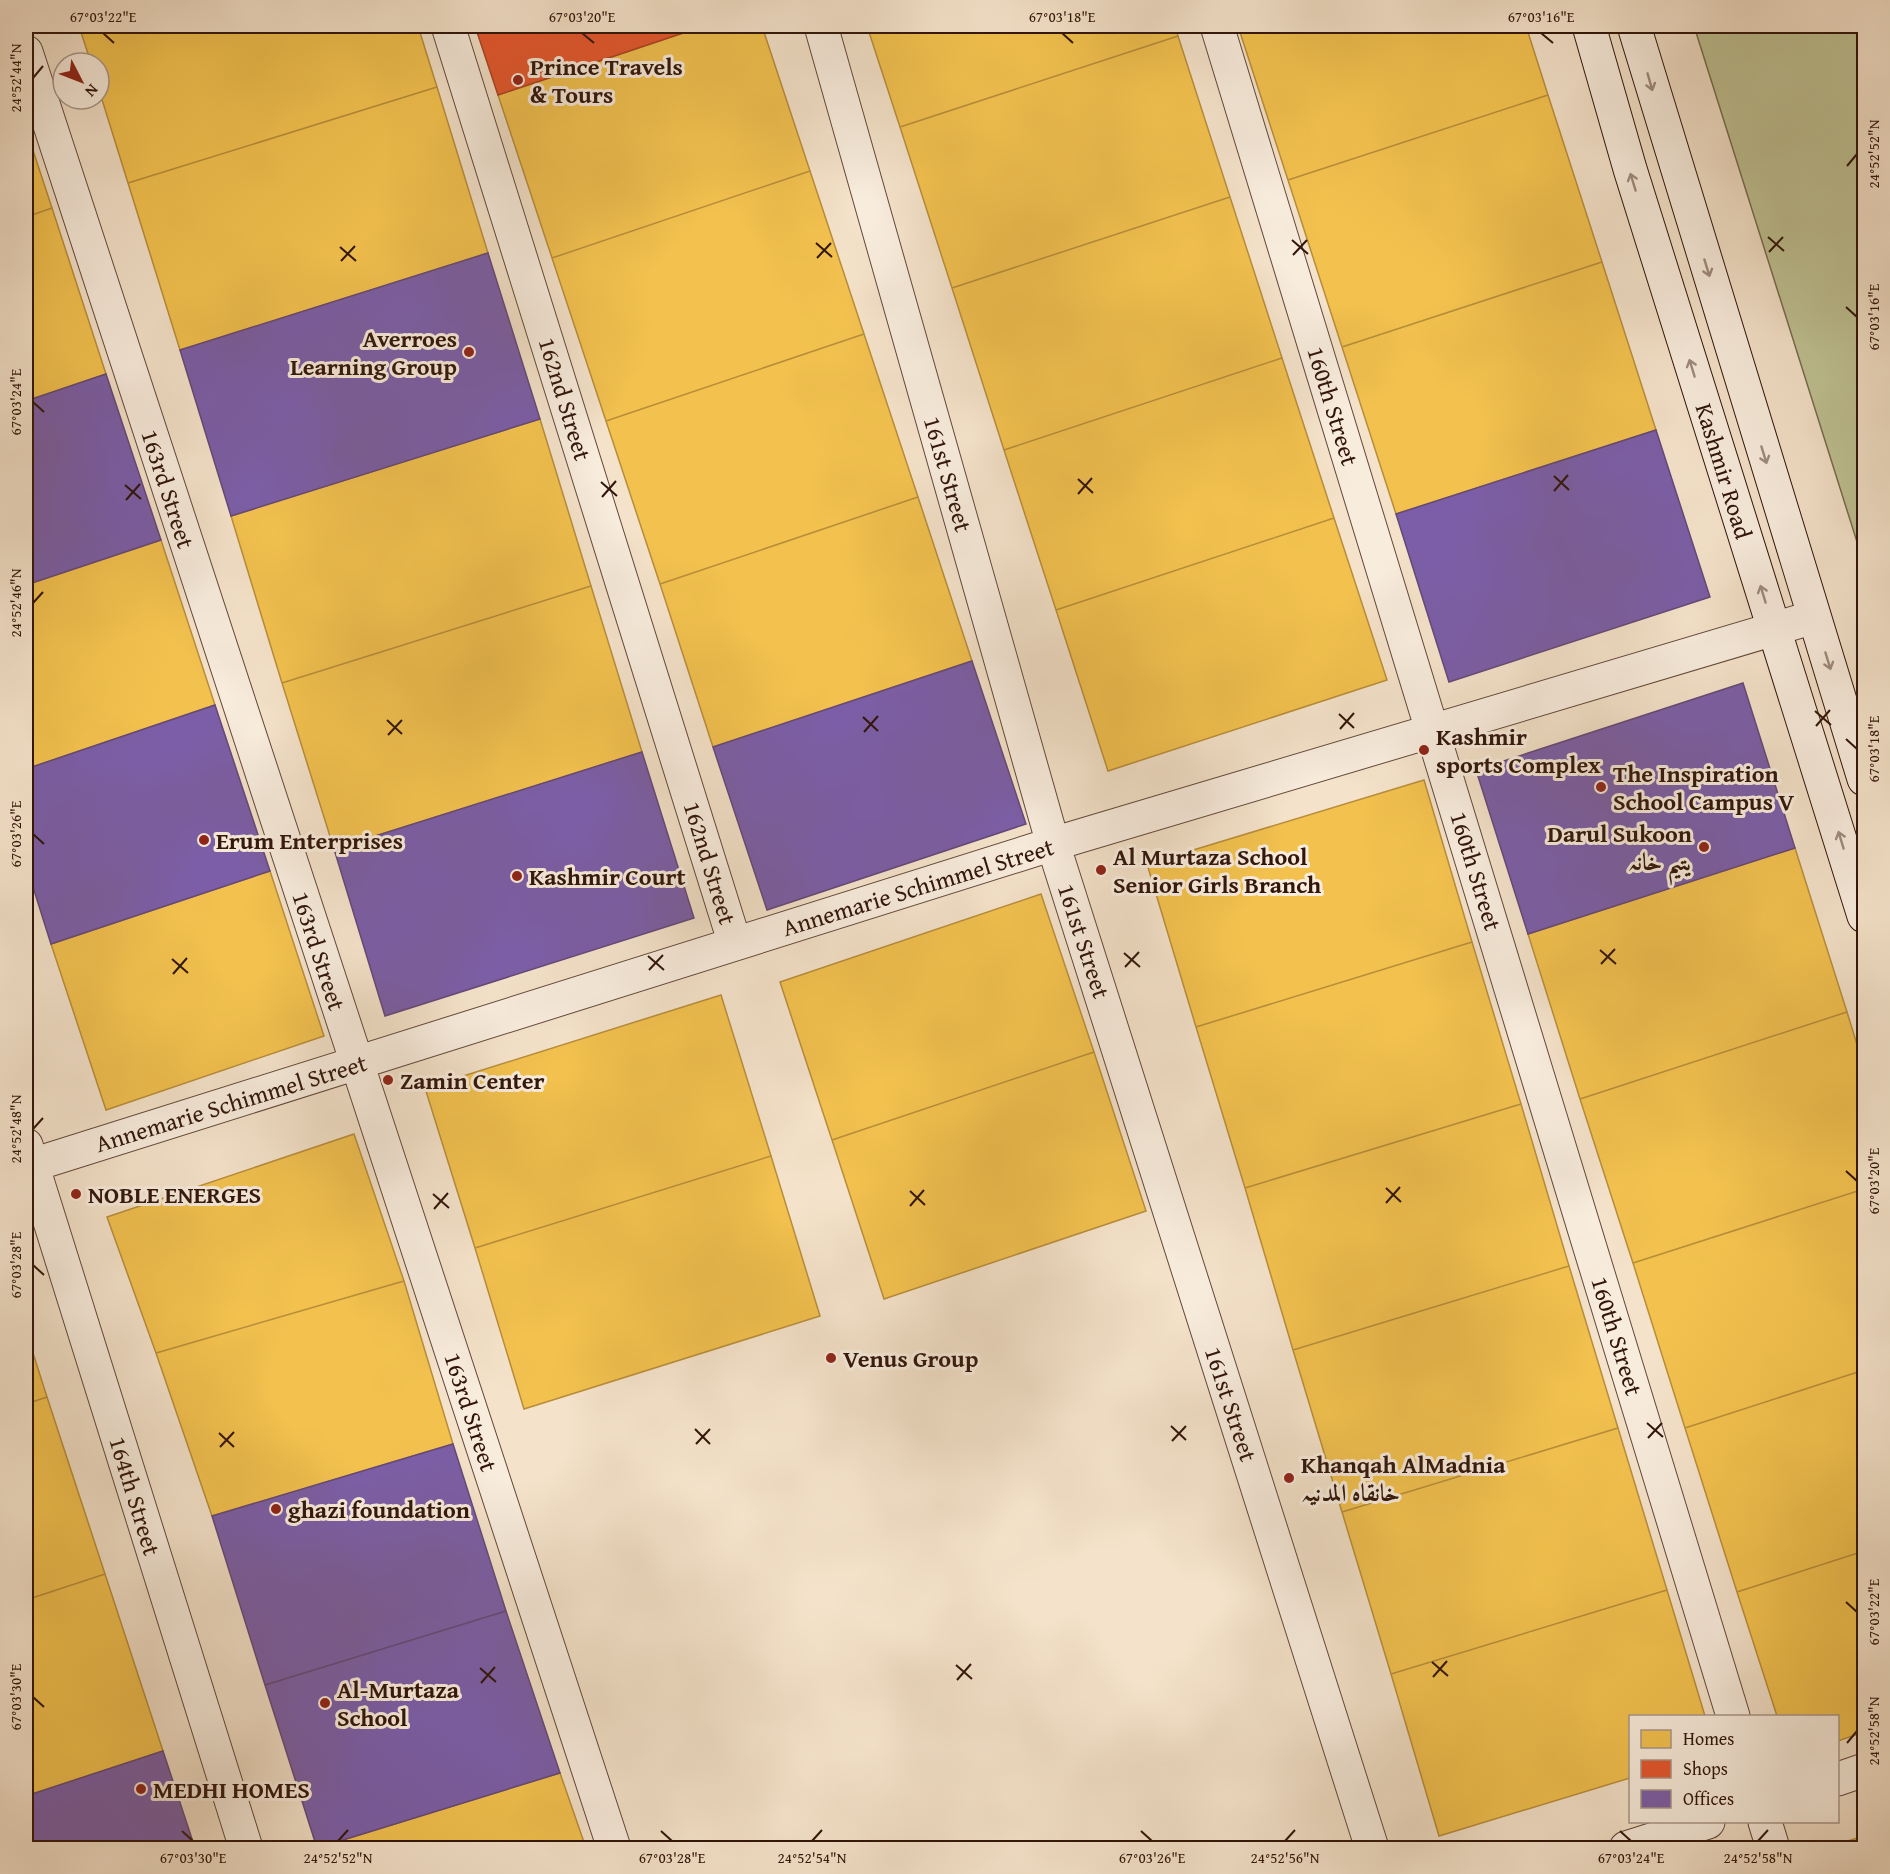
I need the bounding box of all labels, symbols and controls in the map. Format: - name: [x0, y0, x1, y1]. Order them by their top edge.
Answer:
- text: 67°03'22"E: [70, 6, 137, 27]
- text: 67°03'20"E: [549, 6, 616, 27]
- text: 67°03'18"E: [1029, 6, 1096, 27]
- text: 67°03'16"E: [1508, 6, 1575, 27]
- text: 24°52'44"N: [5, 43, 26, 112]
- place label: Prince Travels & Tours: [530, 49, 683, 112]
- north arrow: [51, 51, 111, 111]
- one-way arrow: [1645, 72, 1656, 91]
- marker: Prince Travels & Tours: [511, 73, 525, 87]
- text: N: [79, 79, 105, 103]
- text: 24°52'52"N: [1863, 119, 1884, 188]
- one-way arrow: [1627, 173, 1638, 192]
- one-way arrow: [1702, 258, 1713, 277]
- text: 67°03'16"E: [1863, 283, 1884, 350]
- place label: Averroes Learning Group: [290, 321, 457, 384]
- street label: 162nd Street: [530, 333, 600, 465]
- street label: 160th Street: [1298, 342, 1368, 470]
- marker: Averroes Learning Group: [462, 345, 476, 359]
- one-way arrow: [1686, 359, 1697, 378]
- text: 67°03'24"E: [5, 368, 26, 435]
- street label: Kashmir Road: [1687, 399, 1761, 543]
- street label: 161st Street: [915, 412, 981, 536]
- street label: 163rd Street: [132, 425, 204, 553]
- one-way arrow: [1759, 445, 1770, 464]
- text: 24°52'46"N: [5, 568, 26, 637]
- one-way arrow: [1757, 585, 1768, 604]
- one-way arrow: [1823, 651, 1834, 670]
- text: 67°03'18"E: [1863, 715, 1884, 782]
- place label: Kashmir sports Complex: [1436, 719, 1601, 782]
- marker: Kashmir sports Complex: [1417, 743, 1431, 757]
- place label: The Inspiration School Campus V: [1613, 756, 1794, 819]
- marker: The Inspiration School Campus V: [1594, 780, 1608, 794]
- street label: 162nd Street: [675, 797, 745, 929]
- text: 67°03'26"E: [5, 800, 26, 867]
- street label: 160th Street: [1441, 807, 1511, 935]
- place label: Darul Sukoon یتیم خانہ: [1547, 816, 1692, 886]
- place label: Erum Enterprises: [216, 823, 403, 858]
- street label: Annemarie Schimmel Street: [778, 829, 1059, 945]
- one-way arrow: [1835, 831, 1846, 850]
- marker: Erum Enterprises: [197, 833, 211, 847]
- place label: Al Murtaza School Senior Girls Branch: [1113, 839, 1321, 902]
- marker: Darul Sukoon یتیم خانہ: [1697, 840, 1711, 854]
- place label: Kashmir Court: [529, 859, 686, 894]
- marker: Al Murtaza School Senior Girls Branch: [1094, 863, 1108, 877]
- marker: Kashmir Court: [510, 869, 524, 883]
- street label: 161st Street: [1049, 879, 1119, 1003]
- street label: 163rd Street: [283, 887, 355, 1015]
- street label: Annemarie Schimmel Street: [91, 1045, 372, 1161]
- place label: Zamin Center: [400, 1063, 544, 1098]
- marker: Zamin Center: [381, 1073, 395, 1087]
- text: 24°52'48"N: [5, 1094, 26, 1163]
- text: 67°03'20"E: [1863, 1147, 1884, 1214]
- place label: NOBLE ENERGES: [88, 1177, 261, 1212]
- marker: NOBLE ENERGES: [69, 1187, 83, 1201]
- text: 67°03'28"E: [5, 1231, 26, 1298]
- street label: 160th Street: [1582, 1272, 1652, 1400]
- place label: Venus Group: [843, 1341, 978, 1376]
- street label: 161st Street: [1196, 1342, 1266, 1466]
- street label: 163rd Street: [435, 1348, 507, 1476]
- marker: Venus Group: [824, 1351, 838, 1365]
- street label: 164th Street: [100, 1432, 170, 1560]
- place label: Khanqah AlMadnia خانقاہ المدنیہ: [1301, 1447, 1506, 1510]
- marker: Khanqah AlMadnia خانقاہ المدنیہ: [1282, 1471, 1296, 1485]
- place label: ghazi foundation: [288, 1492, 470, 1527]
- marker: ghazi foundation: [269, 1502, 283, 1516]
- text: 67°03'22"E: [1863, 1578, 1884, 1645]
- text: 67°03'30"E: [5, 1663, 26, 1730]
- place label: Al-Murtaza School: [337, 1672, 460, 1735]
- marker: Al-Murtaza School: [318, 1696, 332, 1710]
- text: 24°52'58"N: [1863, 1696, 1884, 1765]
- legend: [1629, 1715, 1839, 1823]
- text: Homes: [1683, 1725, 1734, 1752]
- text: Shops: [1683, 1755, 1728, 1782]
- place label: MEDHI HOMES: [153, 1772, 310, 1807]
- marker: MEDHI HOMES: [134, 1782, 148, 1796]
- text: Offices: [1683, 1785, 1734, 1812]
- text: 67°03'30"E: [160, 1847, 227, 1868]
- text: 24°52'52"N: [304, 1847, 373, 1868]
- text: 67°03'28"E: [639, 1847, 706, 1868]
- text: 24°52'54"N: [778, 1847, 847, 1868]
- text: 67°03'26"E: [1119, 1847, 1186, 1868]
- text: 24°52'56"N: [1251, 1847, 1320, 1868]
- text: 67°03'24"E: [1598, 1847, 1665, 1868]
- text: 24°52'58"N: [1724, 1847, 1793, 1868]

